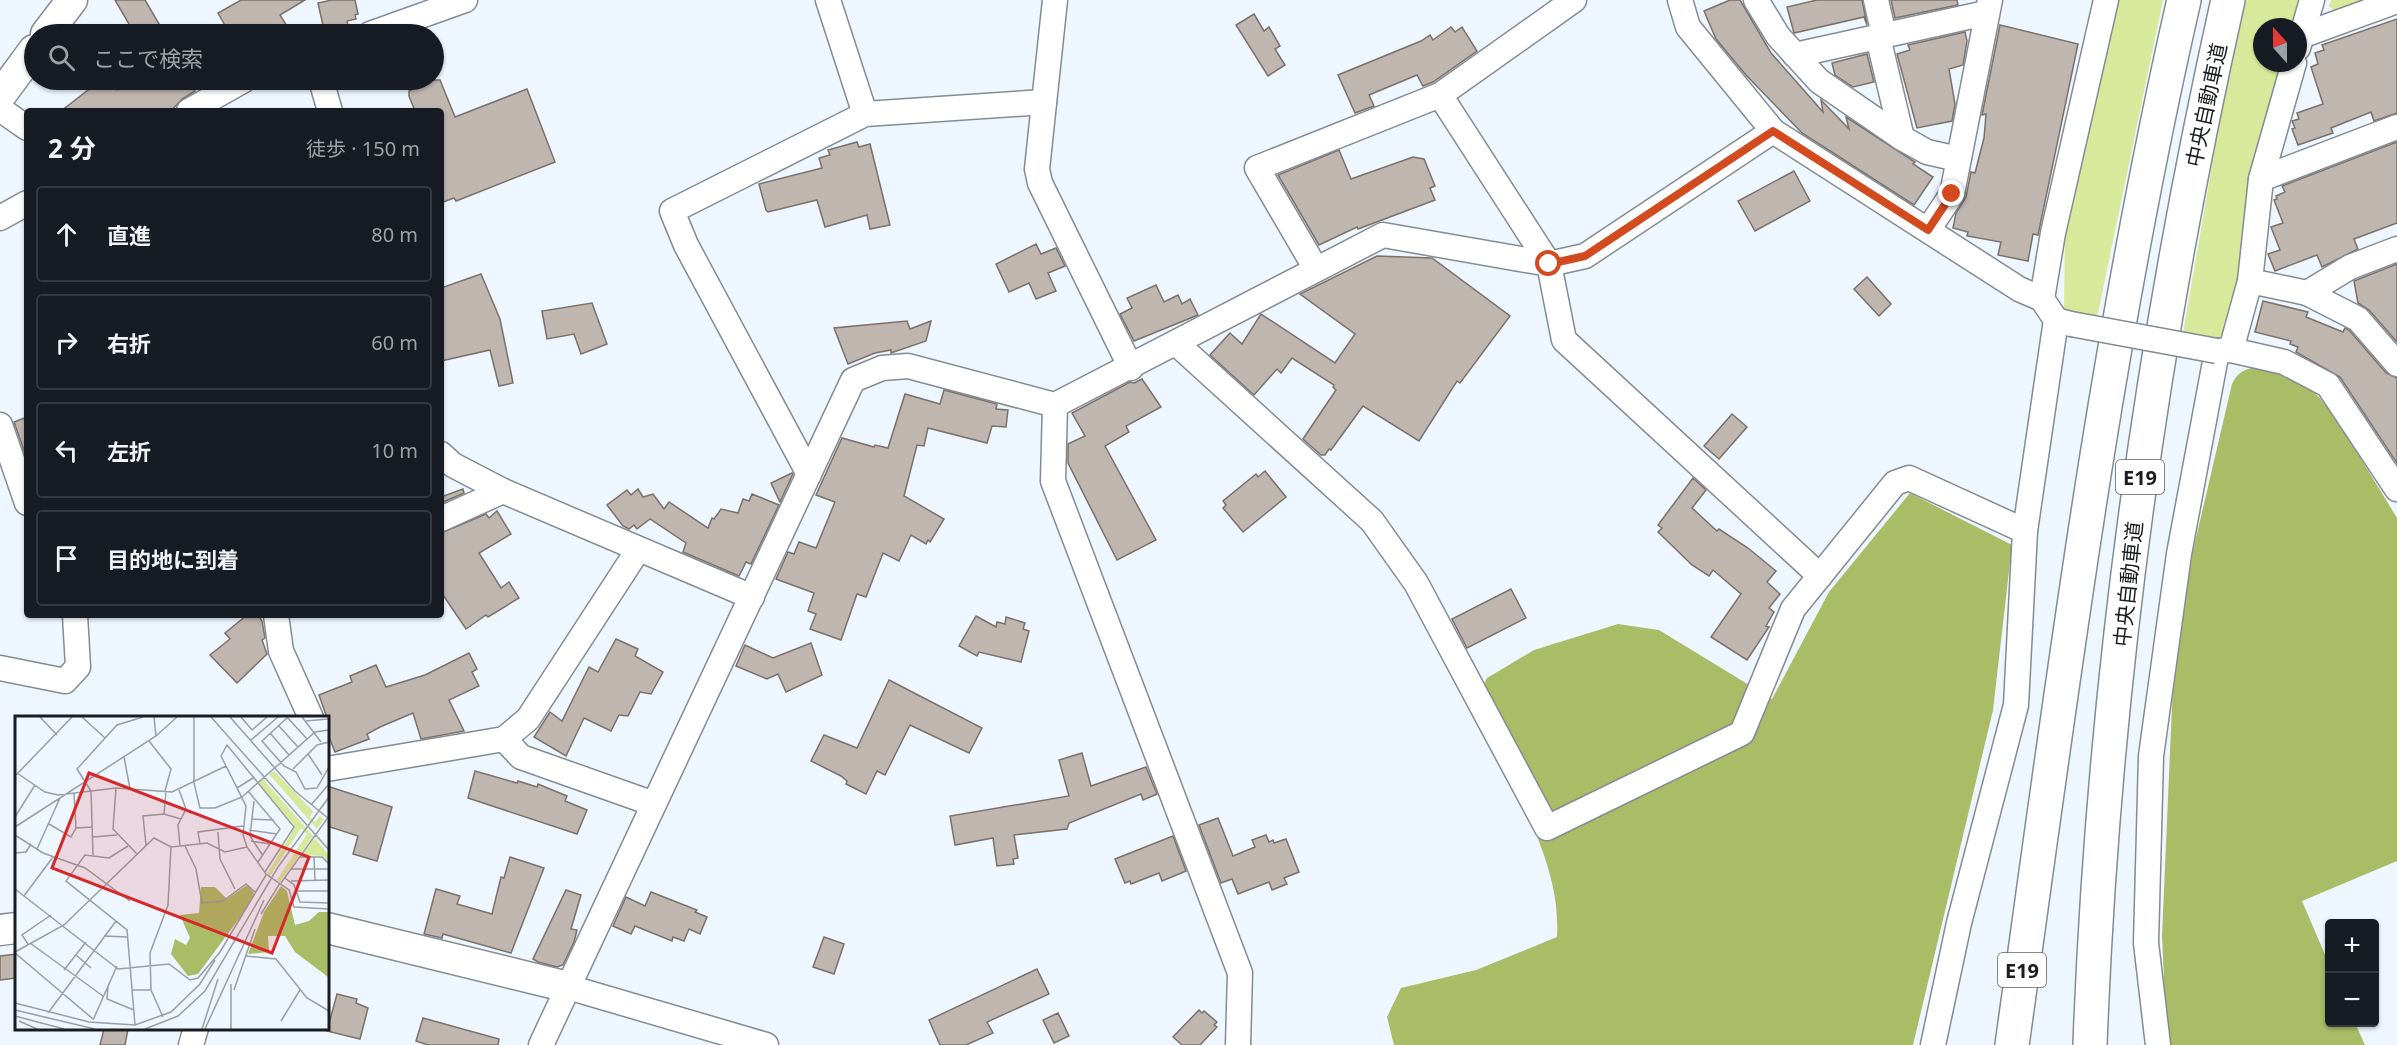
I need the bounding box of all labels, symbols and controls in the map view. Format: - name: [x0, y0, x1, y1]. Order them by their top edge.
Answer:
- north arrow: [2253, 18, 2307, 72]
- search box: [24, 24, 444, 90]
- street label: 中央自動車道: [2179, 40, 2233, 170]
- icon: search: [45, 41, 78, 74]
- text: ここで検索: [93, 43, 203, 73]
- text: 2 分: [48, 130, 96, 166]
- text: 徒歩 · 150 m: [306, 135, 420, 162]
- route end: [1938, 180, 1964, 206]
- icon: ahead: [50, 218, 83, 251]
- text: 直進: [107, 220, 151, 250]
- text: 80 m: [371, 221, 418, 248]
- route start: [1535, 250, 1561, 276]
- icon: right: [50, 326, 83, 359]
- text: 右折: [107, 328, 151, 358]
- text: 60 m: [371, 329, 418, 356]
- icon: left: [50, 434, 83, 467]
- text: 左折: [107, 436, 151, 466]
- text: 10 m: [371, 437, 418, 464]
- road number: E19: [2116, 460, 2164, 494]
- street label: 中央自動車道: [2107, 520, 2149, 648]
- icon: arrive: [50, 542, 83, 575]
- text: 目的地に到着: [107, 544, 239, 574]
- inset map: [15, 716, 328, 1030]
- map controls: [2325, 919, 2379, 1027]
- button: +: [2325, 919, 2379, 973]
- road number: E19: [1998, 953, 2046, 987]
- button: −: [2325, 973, 2379, 1027]

